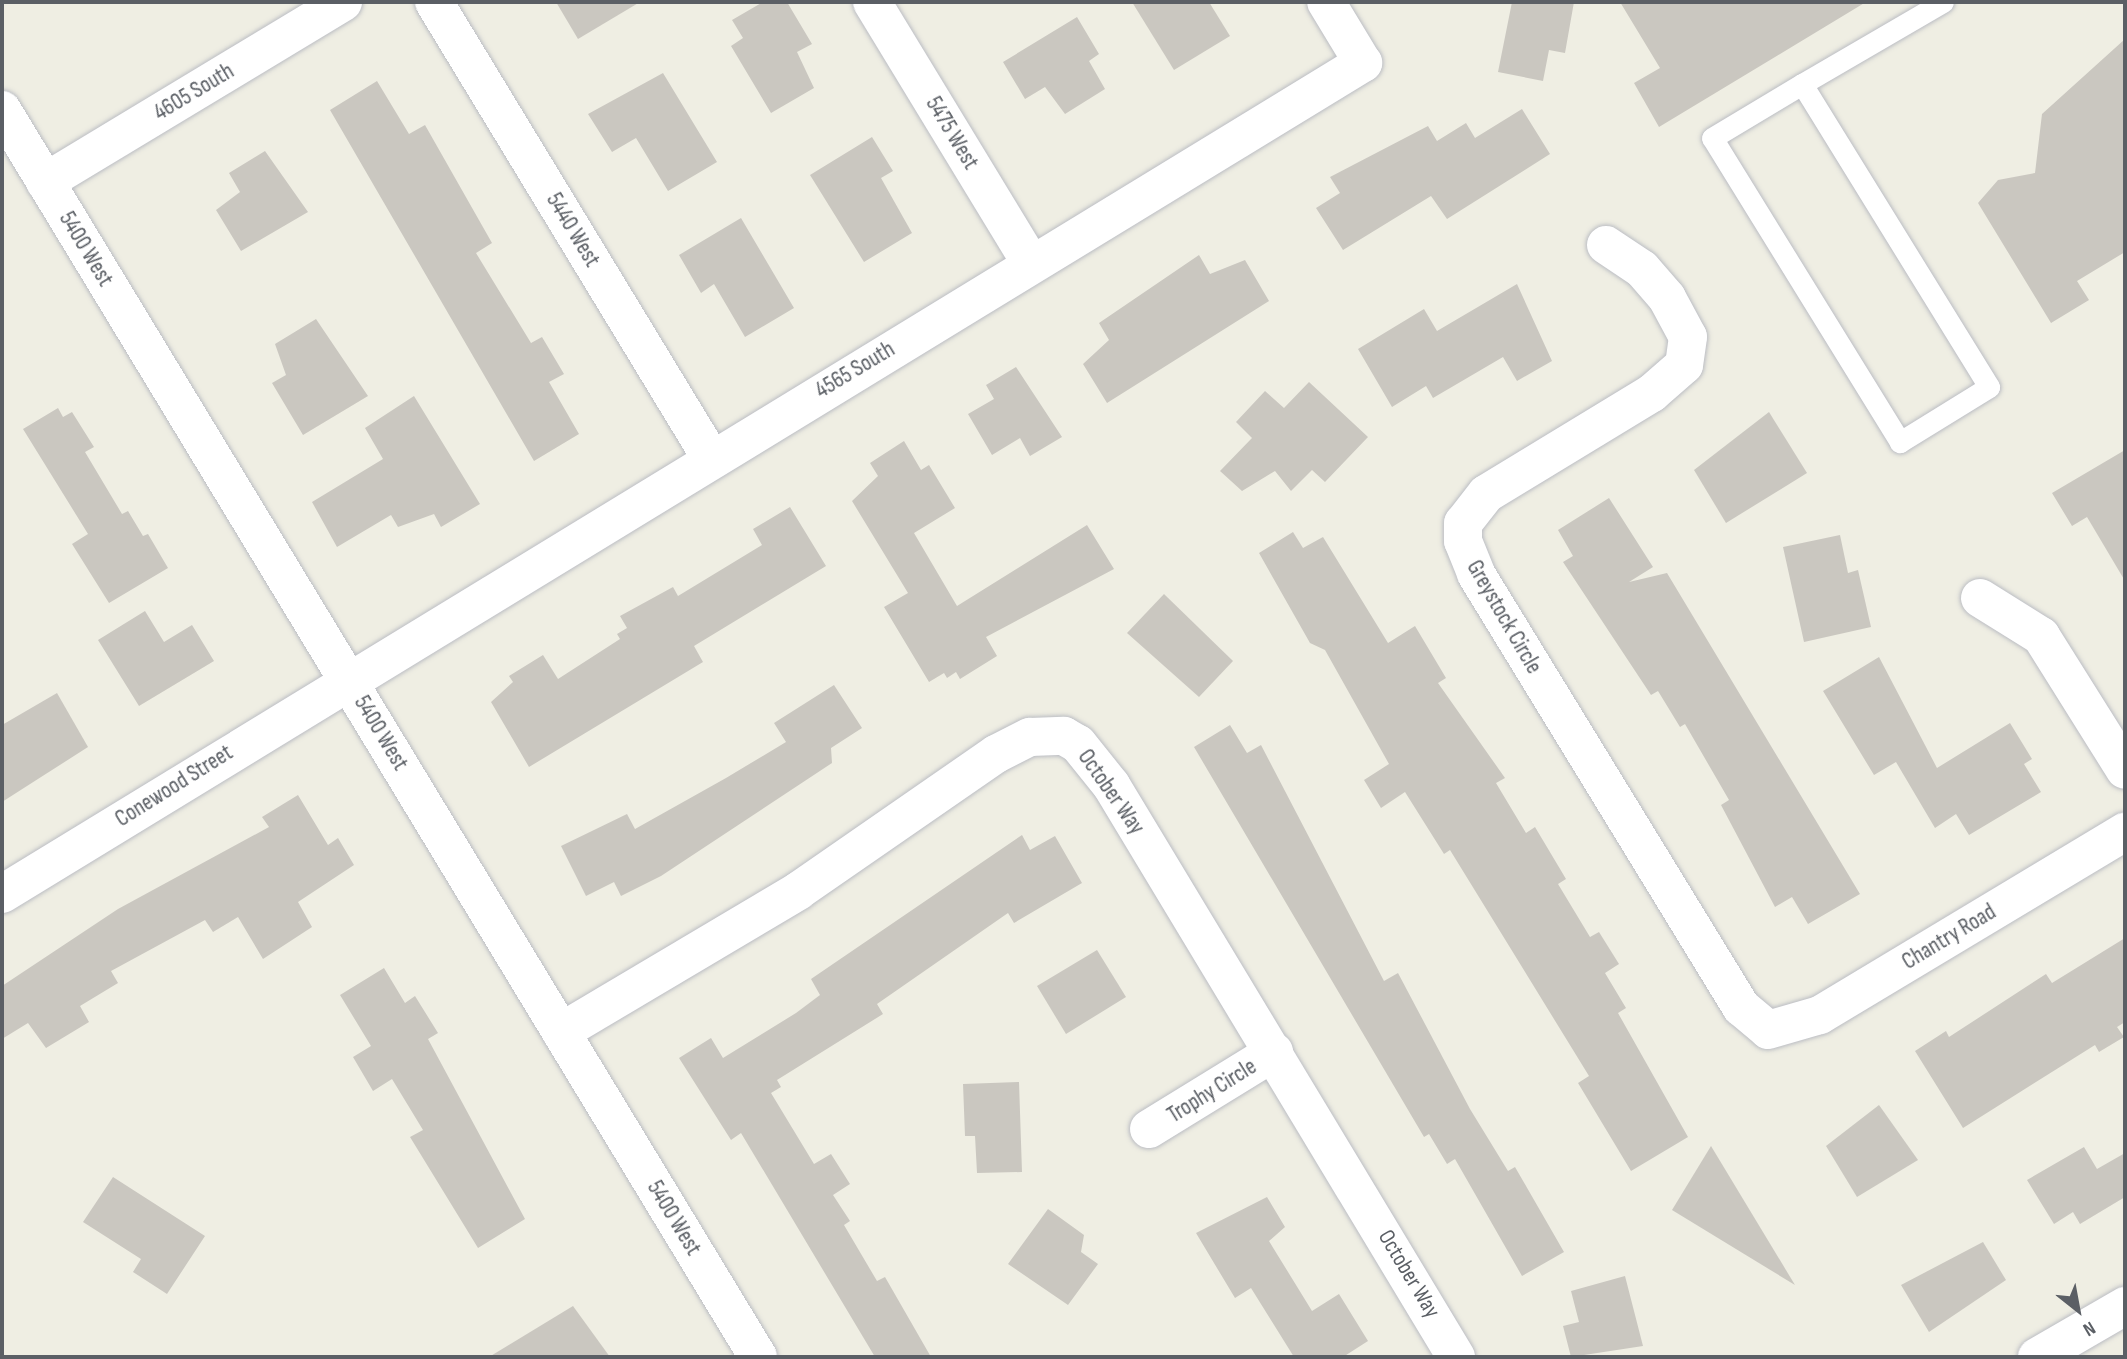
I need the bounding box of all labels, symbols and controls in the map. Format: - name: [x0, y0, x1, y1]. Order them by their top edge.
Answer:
- street label: 4605 South: [149, 57, 239, 127]
- street label: 5475 West: [920, 92, 984, 174]
- street label: 5440 West: [540, 188, 606, 272]
- street label: 5400 West: [53, 207, 119, 291]
- street label: 4565 South: [810, 336, 900, 404]
- street label: Greystock Circle: [1460, 555, 1548, 679]
- street label: 5400 West: [348, 691, 414, 775]
- street label: Conewood Street: [110, 739, 238, 833]
- street label: October Way: [1072, 744, 1150, 840]
- street label: Chantry Road: [1897, 898, 2001, 976]
- street label: Trophy Circle: [1162, 1053, 1262, 1129]
- street label: 5400 West: [641, 1176, 707, 1260]
- street label: October Way: [1372, 1225, 1446, 1323]
- north arrow: [2043, 1275, 2113, 1345]
- text: N: [2079, 1316, 2099, 1341]

